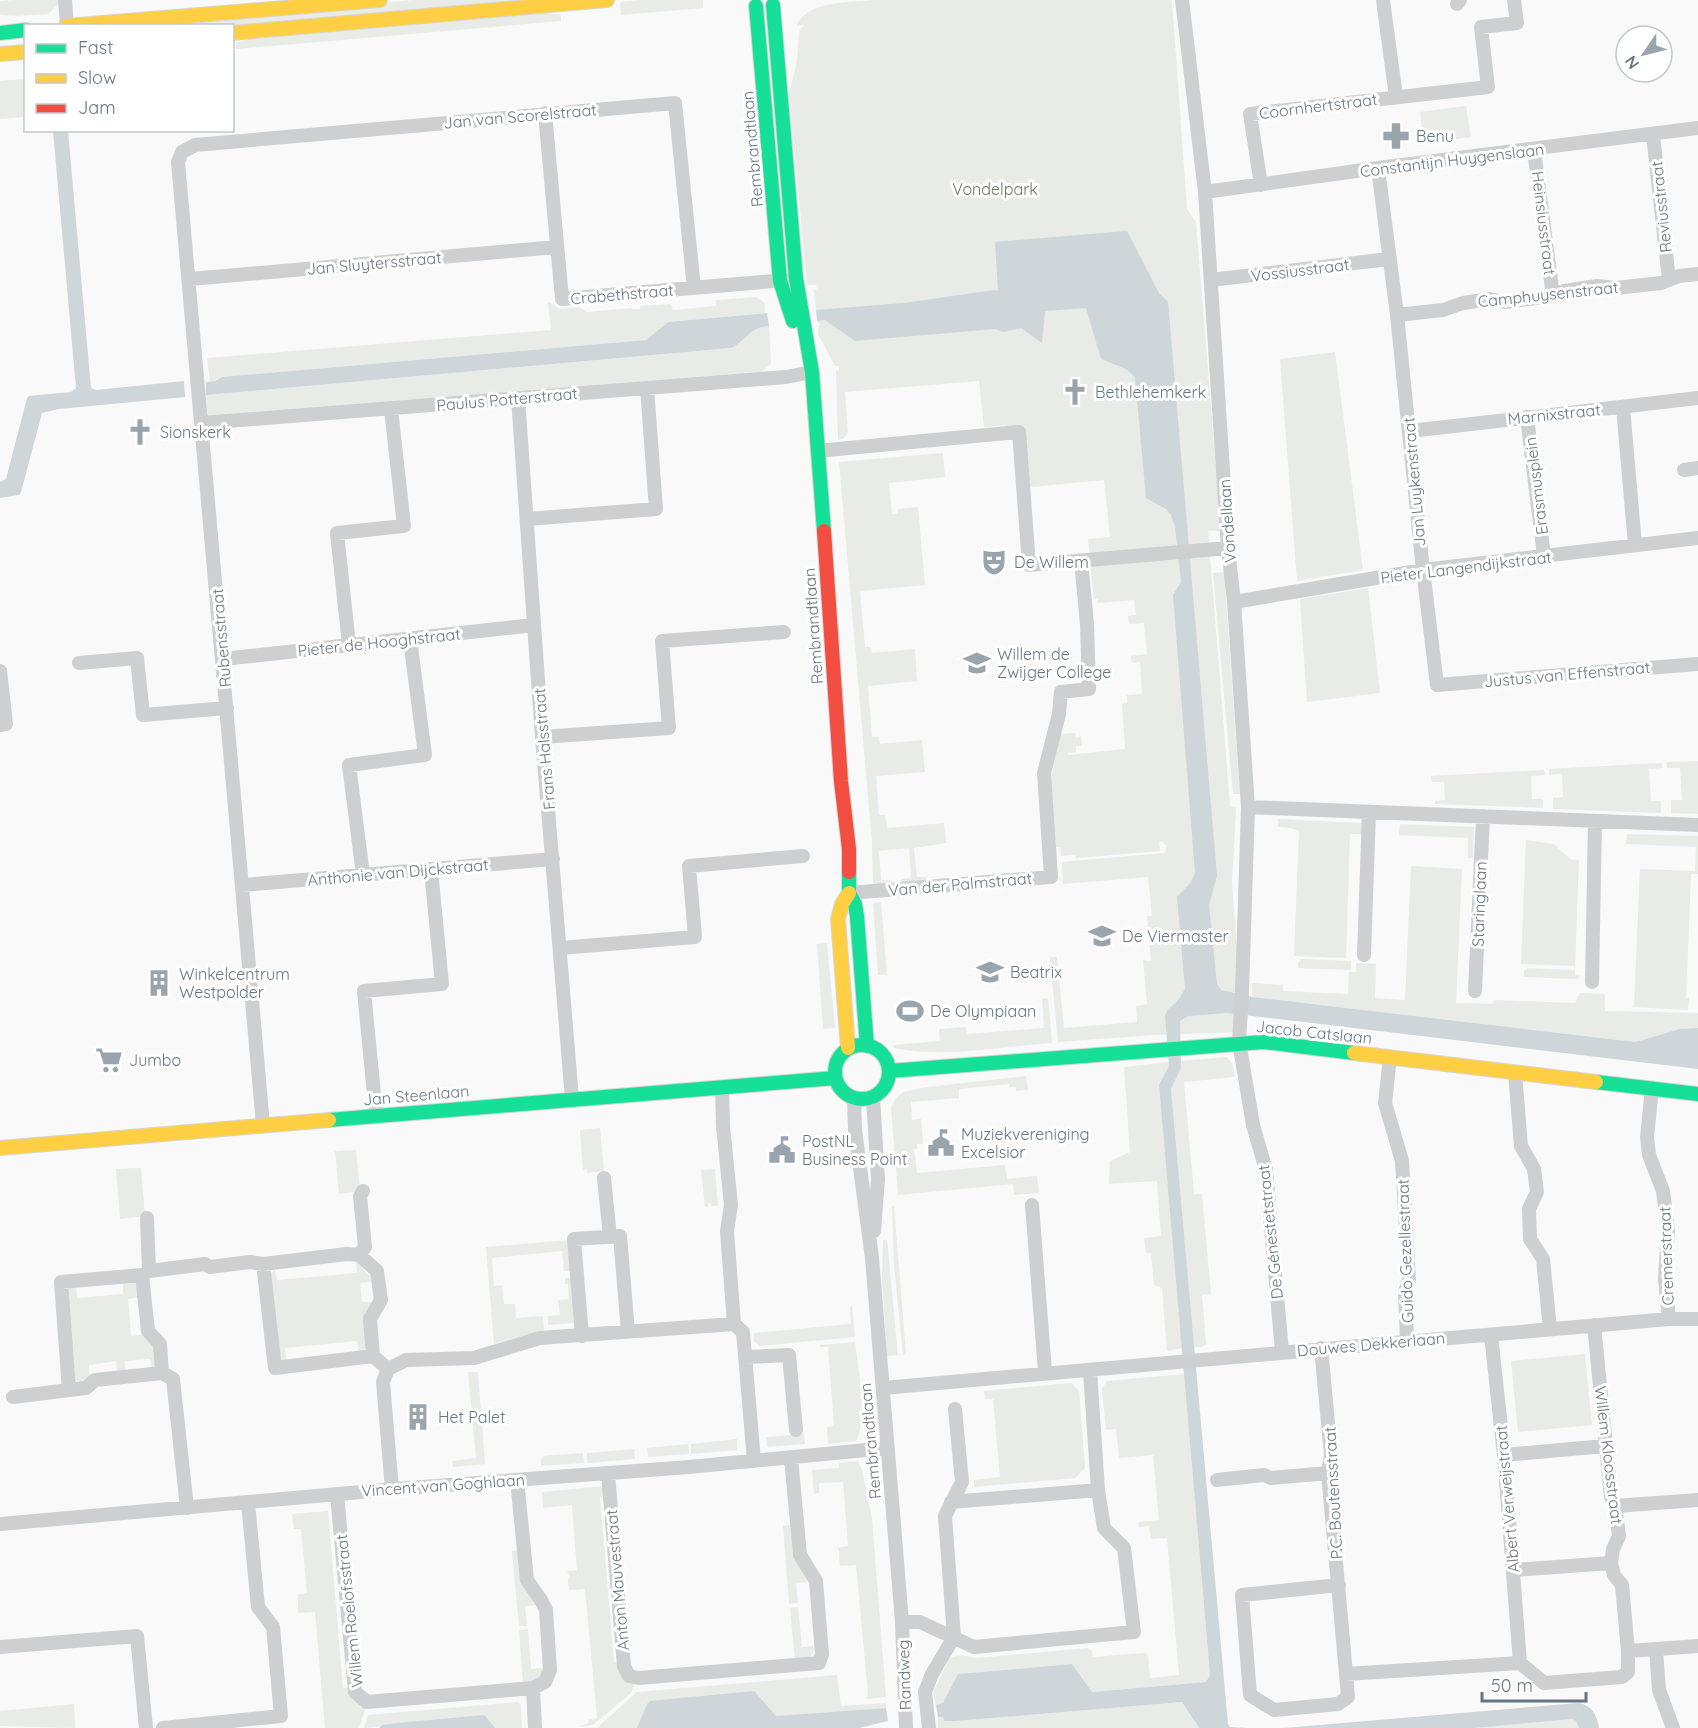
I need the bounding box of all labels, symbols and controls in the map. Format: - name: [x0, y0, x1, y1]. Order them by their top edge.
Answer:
- legend: [24, 24, 234, 132]
- north arrow: [1614, 24, 1674, 84]
- text: Fast: [78, 36, 113, 59]
- text: N: [1620, 52, 1643, 73]
- text: Slow: [78, 66, 116, 89]
- street label: Coornhertstraat: [1258, 89, 1378, 123]
- street label: Rembrandtlaan: [737, 90, 767, 208]
- text: Jam: [78, 96, 116, 119]
- street label: Jan van Scorelstraat: [443, 99, 597, 133]
- pharmacy icon: Benu: [1381, 121, 1411, 151]
- place label: Benu: [1416, 126, 1454, 146]
- street label: Constantijn Huygenslaan: [1359, 139, 1545, 181]
- street label: Reviusstraat: [1646, 160, 1676, 254]
- street label: Heinsiusstraat: [1528, 170, 1560, 276]
- park label: Vondelpark: [952, 179, 1038, 199]
- street label: Jan Sluytersstraat: [306, 247, 442, 279]
- street label: Vossiusstraat: [1250, 254, 1350, 286]
- street label: Camphuysenstraat: [1477, 277, 1619, 311]
- street label: Crabethstraat: [570, 280, 674, 308]
- church icon: Bethlehemkerk: [1060, 377, 1090, 407]
- place label: Bethlehemkerk: [1095, 382, 1206, 402]
- street label: Paulus Potterstraat: [436, 383, 578, 415]
- street label: Marnixstraat: [1507, 399, 1601, 429]
- church icon: Sionskerk: [125, 417, 155, 447]
- street label: Jan Luykenstraat: [1398, 417, 1430, 547]
- place label: Sionskerk: [160, 422, 231, 442]
- street label: Erasmusplein: [1520, 436, 1552, 536]
- street label: Vondellaan: [1214, 478, 1240, 564]
- theatre icon: De Willem: [979, 547, 1009, 577]
- street label: Pieter Langendijkstraat: [1379, 547, 1553, 587]
- place label: De Willem: [1014, 552, 1089, 572]
- street label: Rembrandtlaan: [799, 567, 827, 685]
- street label: Rubensstraat: [207, 588, 235, 688]
- street label: Pieter de Hooghstraat: [296, 623, 462, 661]
- place label: Willem de Zwijger College: [997, 644, 1111, 682]
- school or university icon: Willem de Zwijger College: [962, 648, 992, 678]
- street label: Justus van Effenstraat: [1483, 657, 1651, 691]
- street label: Frans Halsstraat: [529, 687, 559, 811]
- street label: Anthonie van Dijckstraat: [307, 854, 489, 890]
- street label: Staringlaan: [1468, 861, 1490, 947]
- street label: Van der Palmstraat: [887, 868, 1033, 900]
- school or university icon: De Viermaster: [1087, 921, 1117, 951]
- place label: De Viermaster: [1122, 926, 1229, 946]
- school or university icon: Beatrix: [975, 957, 1005, 987]
- place label: Beatrix: [1010, 962, 1062, 982]
- place label: Winkelcentrum Westpolder: [179, 964, 290, 1002]
- building icon: Winkelcentrum Westpolder: [144, 968, 174, 998]
- sports icon: De Olympiaan: [895, 996, 925, 1026]
- place label: De Olympiaan: [930, 1001, 1036, 1021]
- street label: Jacob Catslaan: [1255, 1016, 1373, 1048]
- supermarket icon: Jumbo: [94, 1045, 124, 1075]
- place label: Jumbo: [129, 1050, 181, 1070]
- street label: Jan Steenlaan: [362, 1080, 470, 1110]
- place label: Muziekvereniging Excelsior: [961, 1124, 1090, 1162]
- public building icon: Muziekvereniging Excelsior: [926, 1128, 956, 1158]
- place label: PostNL Business Point: [802, 1131, 907, 1169]
- public building icon: PostNL Business Point: [767, 1135, 797, 1165]
- street label: De Génestetstraat: [1253, 1164, 1287, 1300]
- street label: Guido Gezellestraat: [1392, 1179, 1418, 1323]
- street label: Cremerstraat: [1654, 1206, 1678, 1306]
- street label: Douwes Dekkerlaan: [1296, 1328, 1446, 1360]
- street label: Rembrandtlaan: [855, 1382, 885, 1500]
- street label: Willem Kloosstraat: [1591, 1385, 1627, 1525]
- building icon: Het Palet: [403, 1402, 433, 1432]
- place label: Het Palet: [438, 1407, 506, 1427]
- street label: Albert Verweijstraat: [1491, 1425, 1523, 1573]
- street label: P.C. Boutensstraat: [1320, 1426, 1346, 1560]
- street label: Vincent van Goghlaan: [361, 1469, 525, 1501]
- street label: Anton Mauvestraat: [601, 1509, 633, 1651]
- street label: Willem Roelofsstraat: [331, 1534, 367, 1688]
- street label: Randweg: [893, 1639, 915, 1711]
- scale bar: [1482, 1665, 1586, 1703]
- text: 50 m: [1491, 1674, 1533, 1697]

